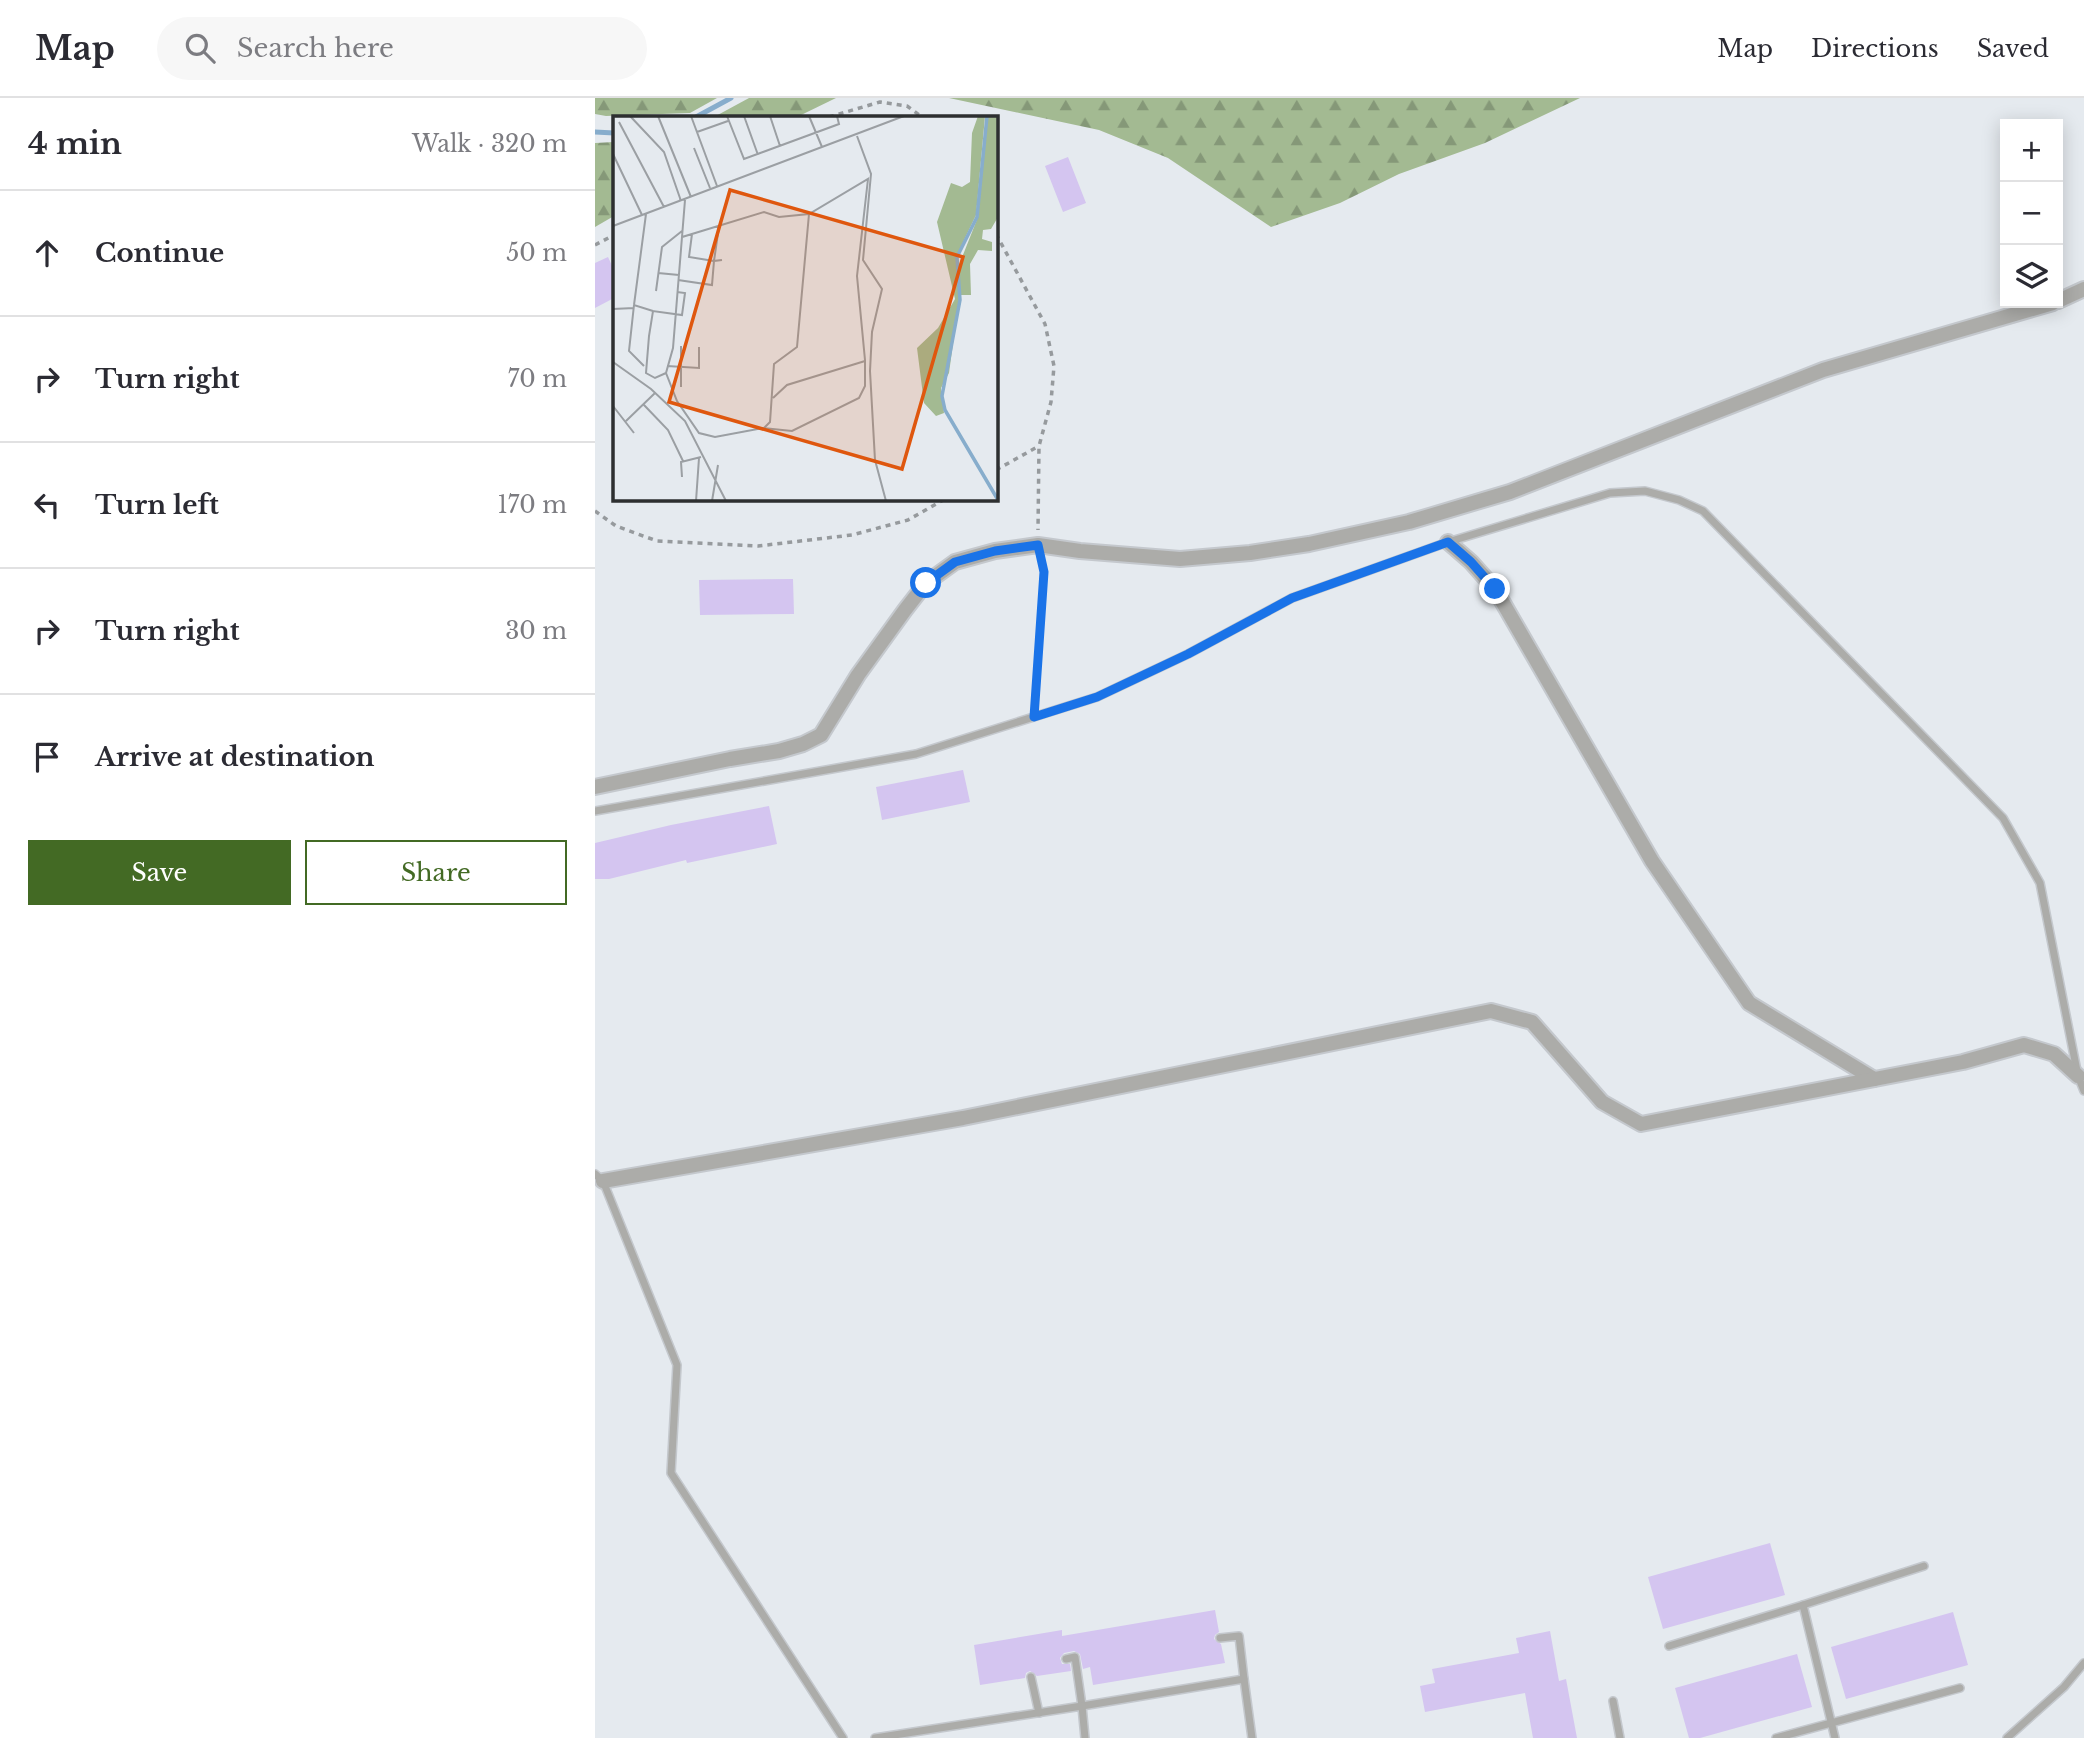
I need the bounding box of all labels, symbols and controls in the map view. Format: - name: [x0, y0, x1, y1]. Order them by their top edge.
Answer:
- search box: [157, 17, 647, 80]
- text: Map: [35, 28, 115, 69]
- icon: search: [181, 29, 219, 67]
- text: Search here: [237, 32, 394, 64]
- text: Map: [1717, 34, 1773, 63]
- text: Directions: [1811, 34, 1939, 63]
- text: Saved: [1977, 34, 2049, 63]
- inset map: [613, 116, 997, 500]
- map controls: [2000, 119, 2063, 308]
- button: +: [2000, 119, 2063, 182]
- text: 4 min: [28, 125, 122, 162]
- text: Walk · 320 m: [412, 130, 567, 158]
- button: −: [2000, 182, 2063, 245]
- icon: ahead: [28, 234, 66, 272]
- text: Continue: [95, 237, 224, 269]
- text: 50 m: [506, 239, 567, 267]
- button: layers: [2000, 245, 2063, 308]
- icon: right: [28, 360, 66, 398]
- text: Turn right: [95, 363, 240, 395]
- text: 70 m: [508, 365, 567, 393]
- icon: left: [28, 486, 66, 524]
- text: Turn left: [95, 489, 219, 521]
- text: 170 m: [497, 491, 567, 519]
- route start: [910, 567, 941, 598]
- route end: [1479, 573, 1510, 604]
- icon: right: [28, 612, 66, 650]
- text: Turn right: [95, 615, 240, 647]
- text: 30 m: [505, 617, 567, 645]
- icon: arrive: [28, 738, 66, 776]
- text: Arrive at destination: [95, 741, 375, 773]
- button: Save: [28, 840, 291, 905]
- button: Share: [305, 840, 567, 905]

